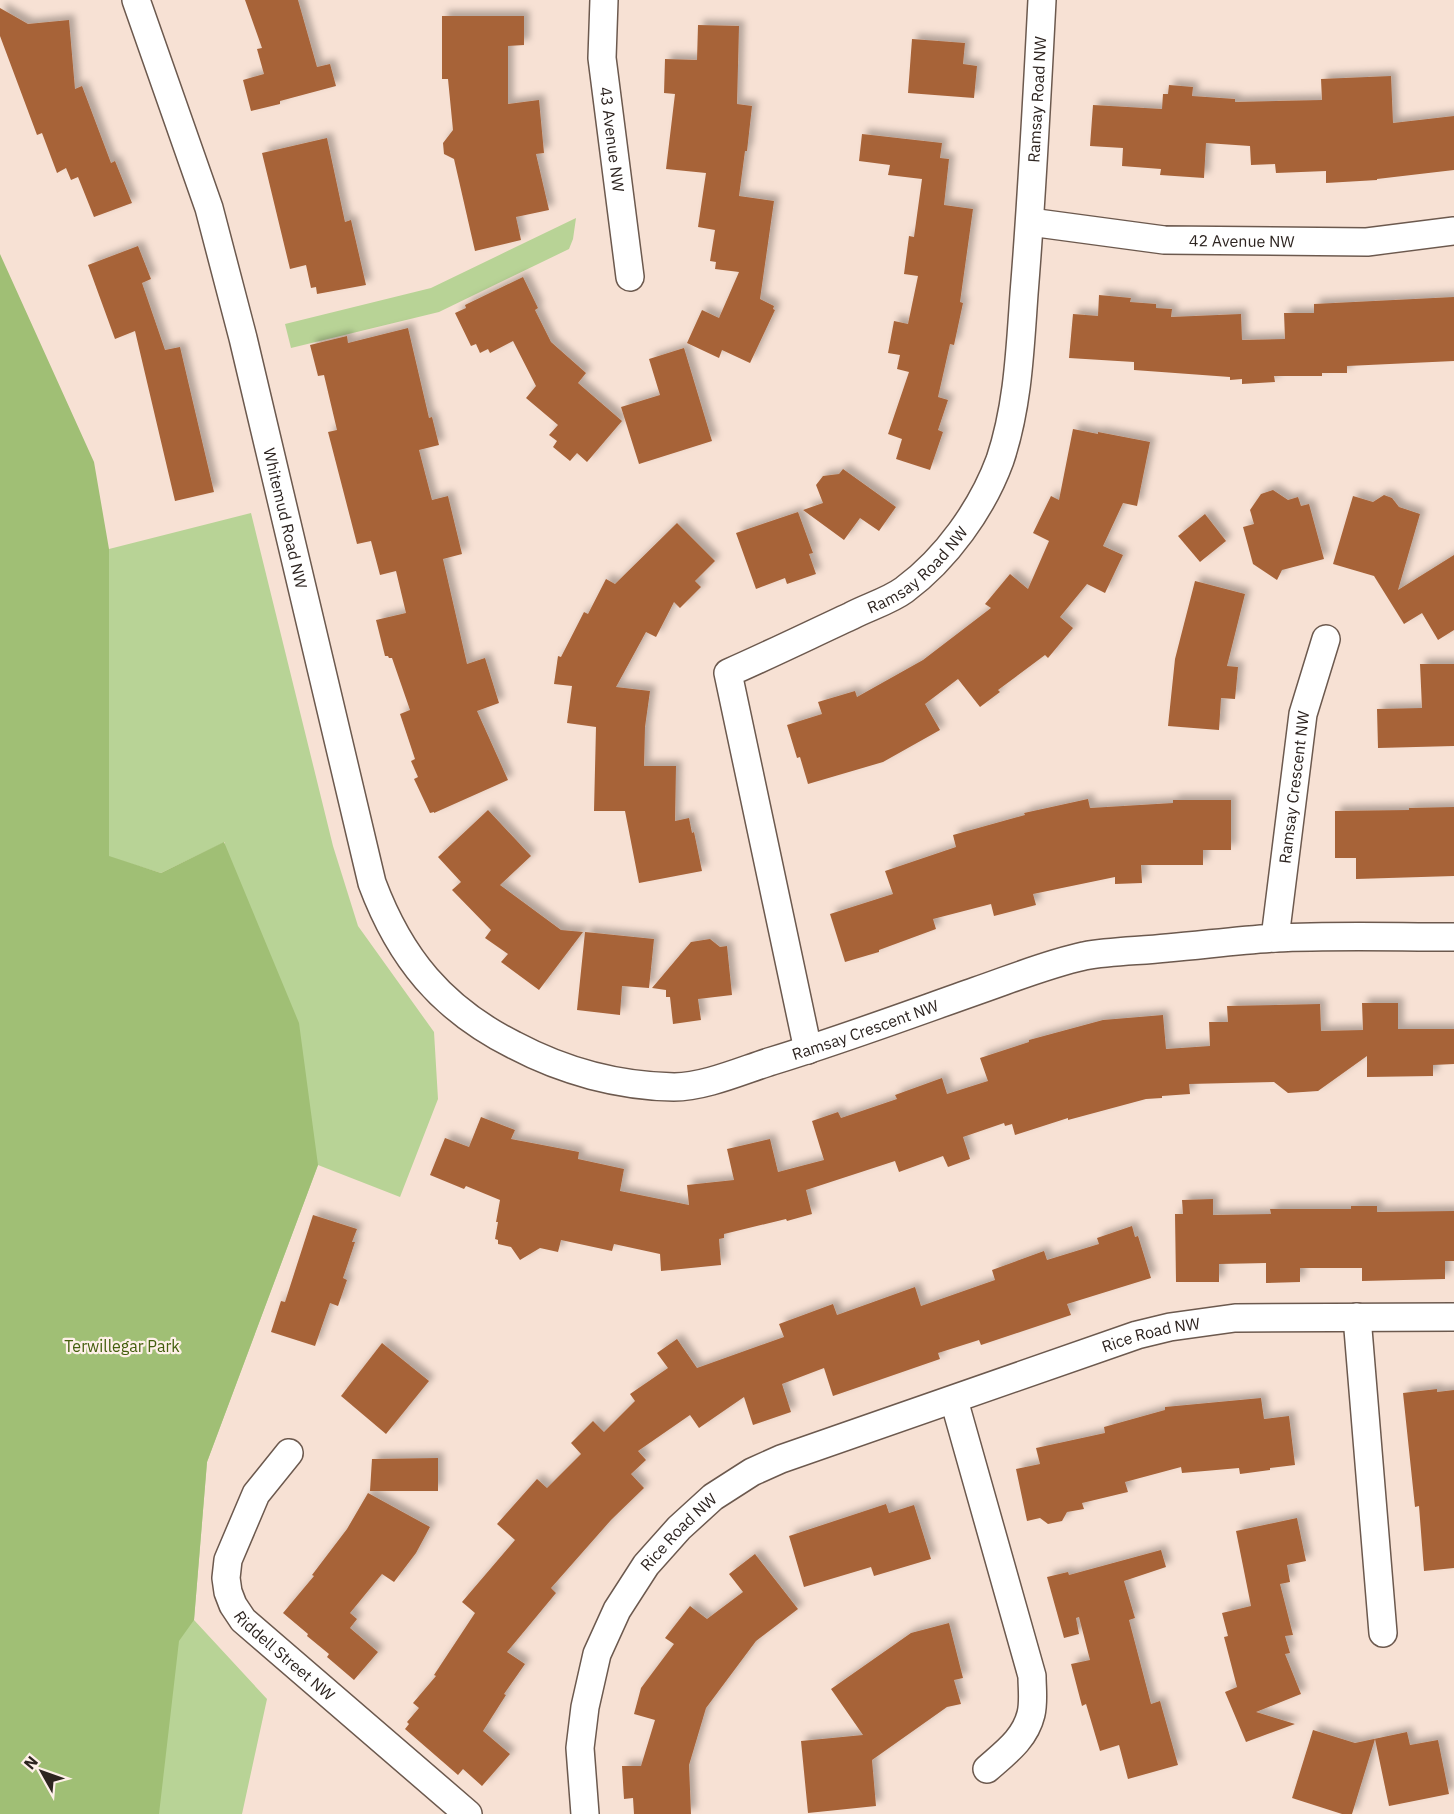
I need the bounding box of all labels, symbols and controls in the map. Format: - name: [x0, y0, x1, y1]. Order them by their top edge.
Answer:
- street label: Ramsay Road NW: [1023, 36, 1050, 163]
- street label: 43 Avenue NW: [596, 86, 629, 193]
- street label: 42 Avenue NW: [1189, 230, 1295, 251]
- street label: Whitemud Road NW: [259, 446, 312, 591]
- street label: Ramsay Road NW: [864, 522, 972, 617]
- street label: Ramsay Crescent NW: [1274, 710, 1313, 865]
- street label: Ramsay Crescent NW: [789, 995, 941, 1064]
- street label: Rice Road NW: [1099, 1313, 1201, 1357]
- park label: Terwillegar Park: [64, 1336, 180, 1356]
- street label: Rice Road NW: [636, 1489, 721, 1575]
- street label: Riddell Street NW: [230, 1607, 339, 1705]
- north arrow: [12, 1742, 72, 1802]
- text: N: [19, 1751, 42, 1773]

